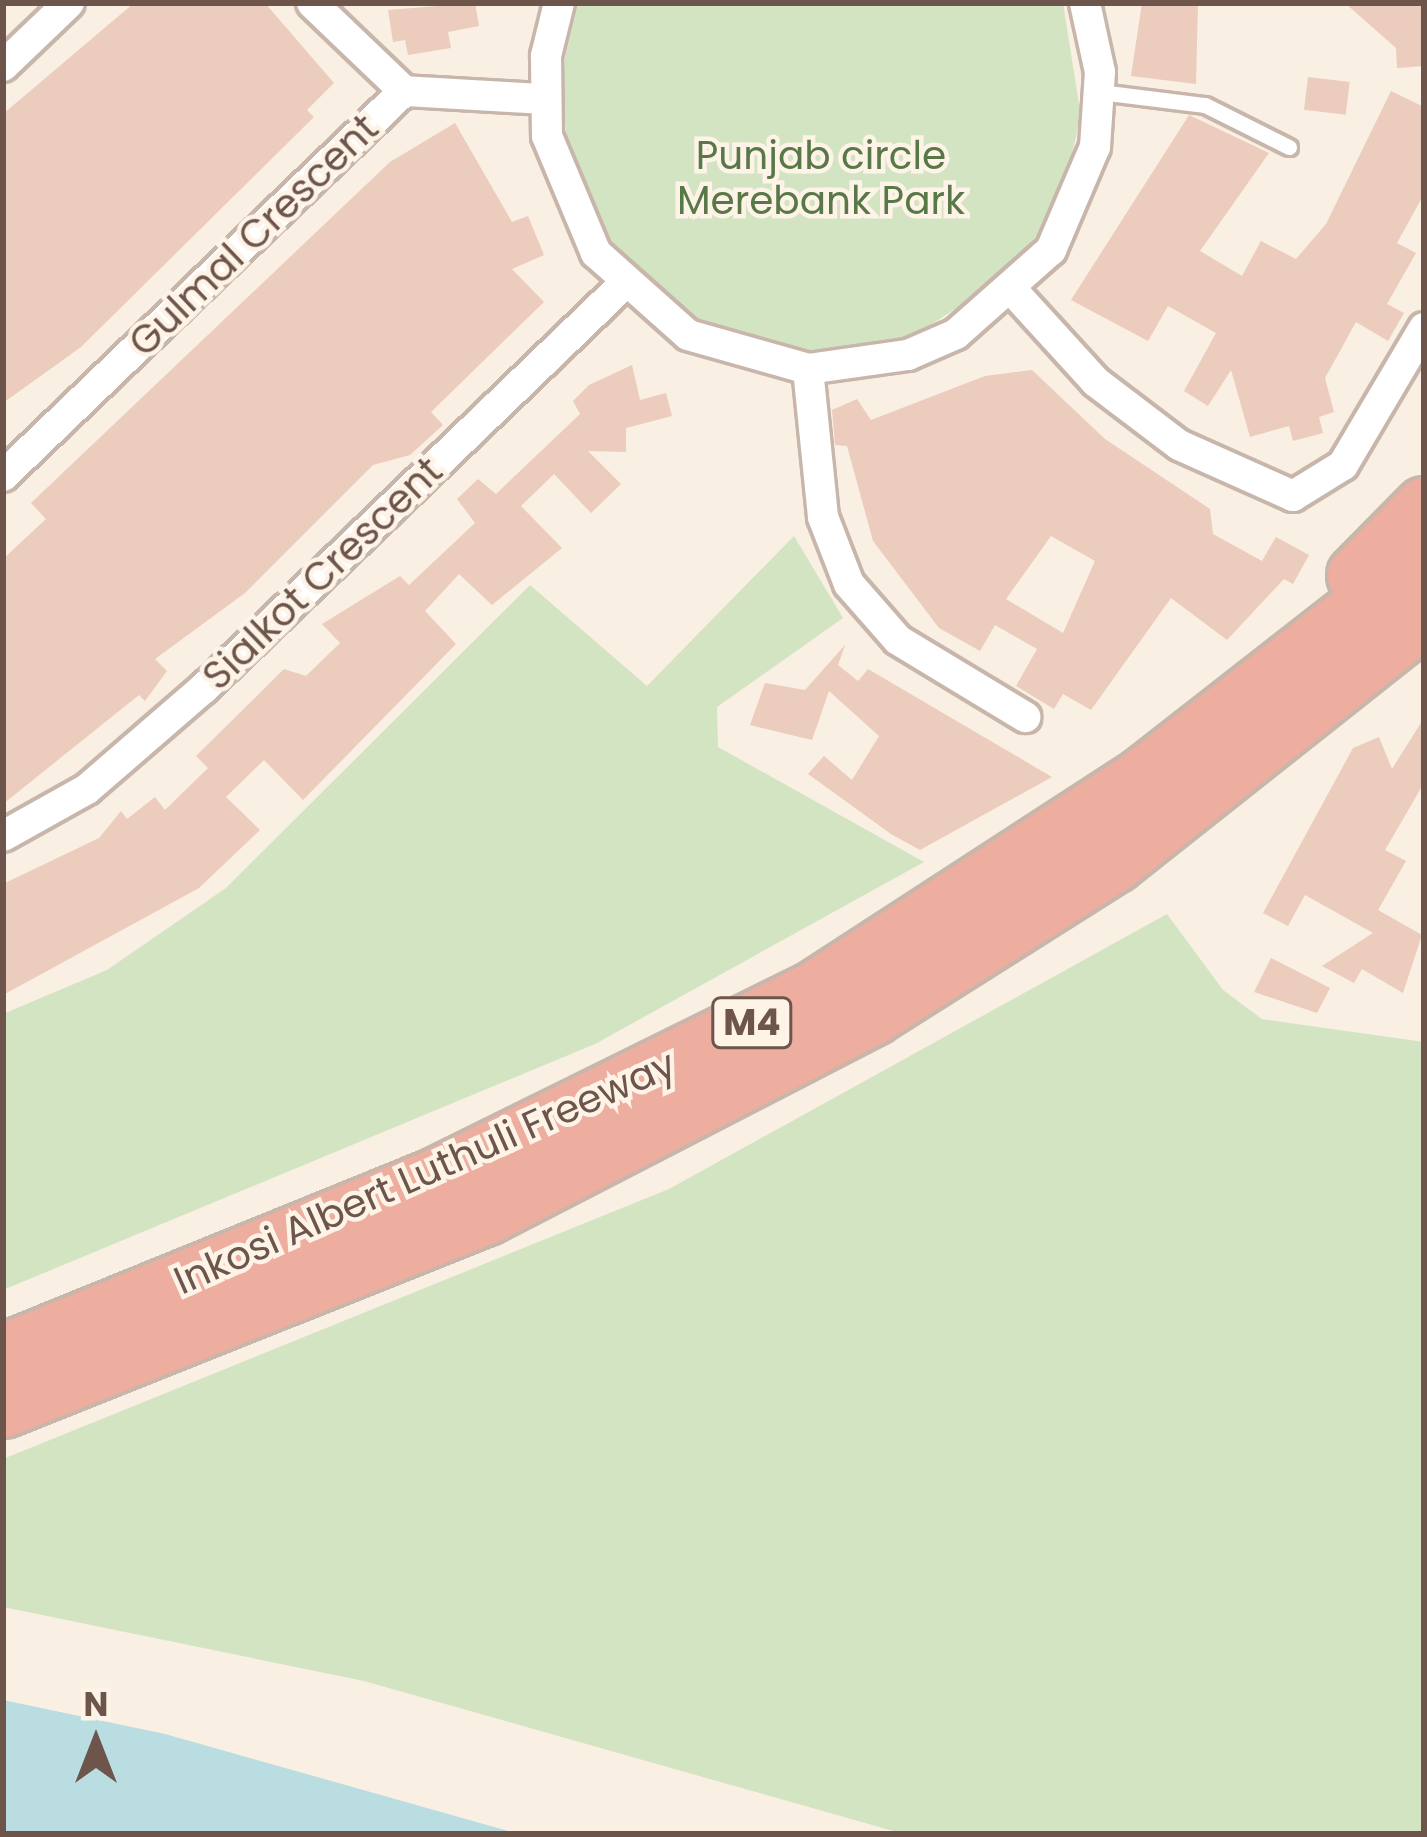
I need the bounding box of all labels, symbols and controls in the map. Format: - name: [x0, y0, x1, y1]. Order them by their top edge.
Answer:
- street label: Gulmal Crescent: [120, 105, 388, 367]
- park label: Punjab circle Merebank Park: [677, 134, 965, 225]
- street label: Sialkot Crescent: [194, 448, 452, 700]
- road number: M4: [710, 993, 794, 1053]
- street label: Inkosi Albert Luthuli Freeway: [167, 1041, 683, 1305]
- north arrow: [36, 1681, 156, 1801]
- text: N: [84, 1681, 108, 1728]

